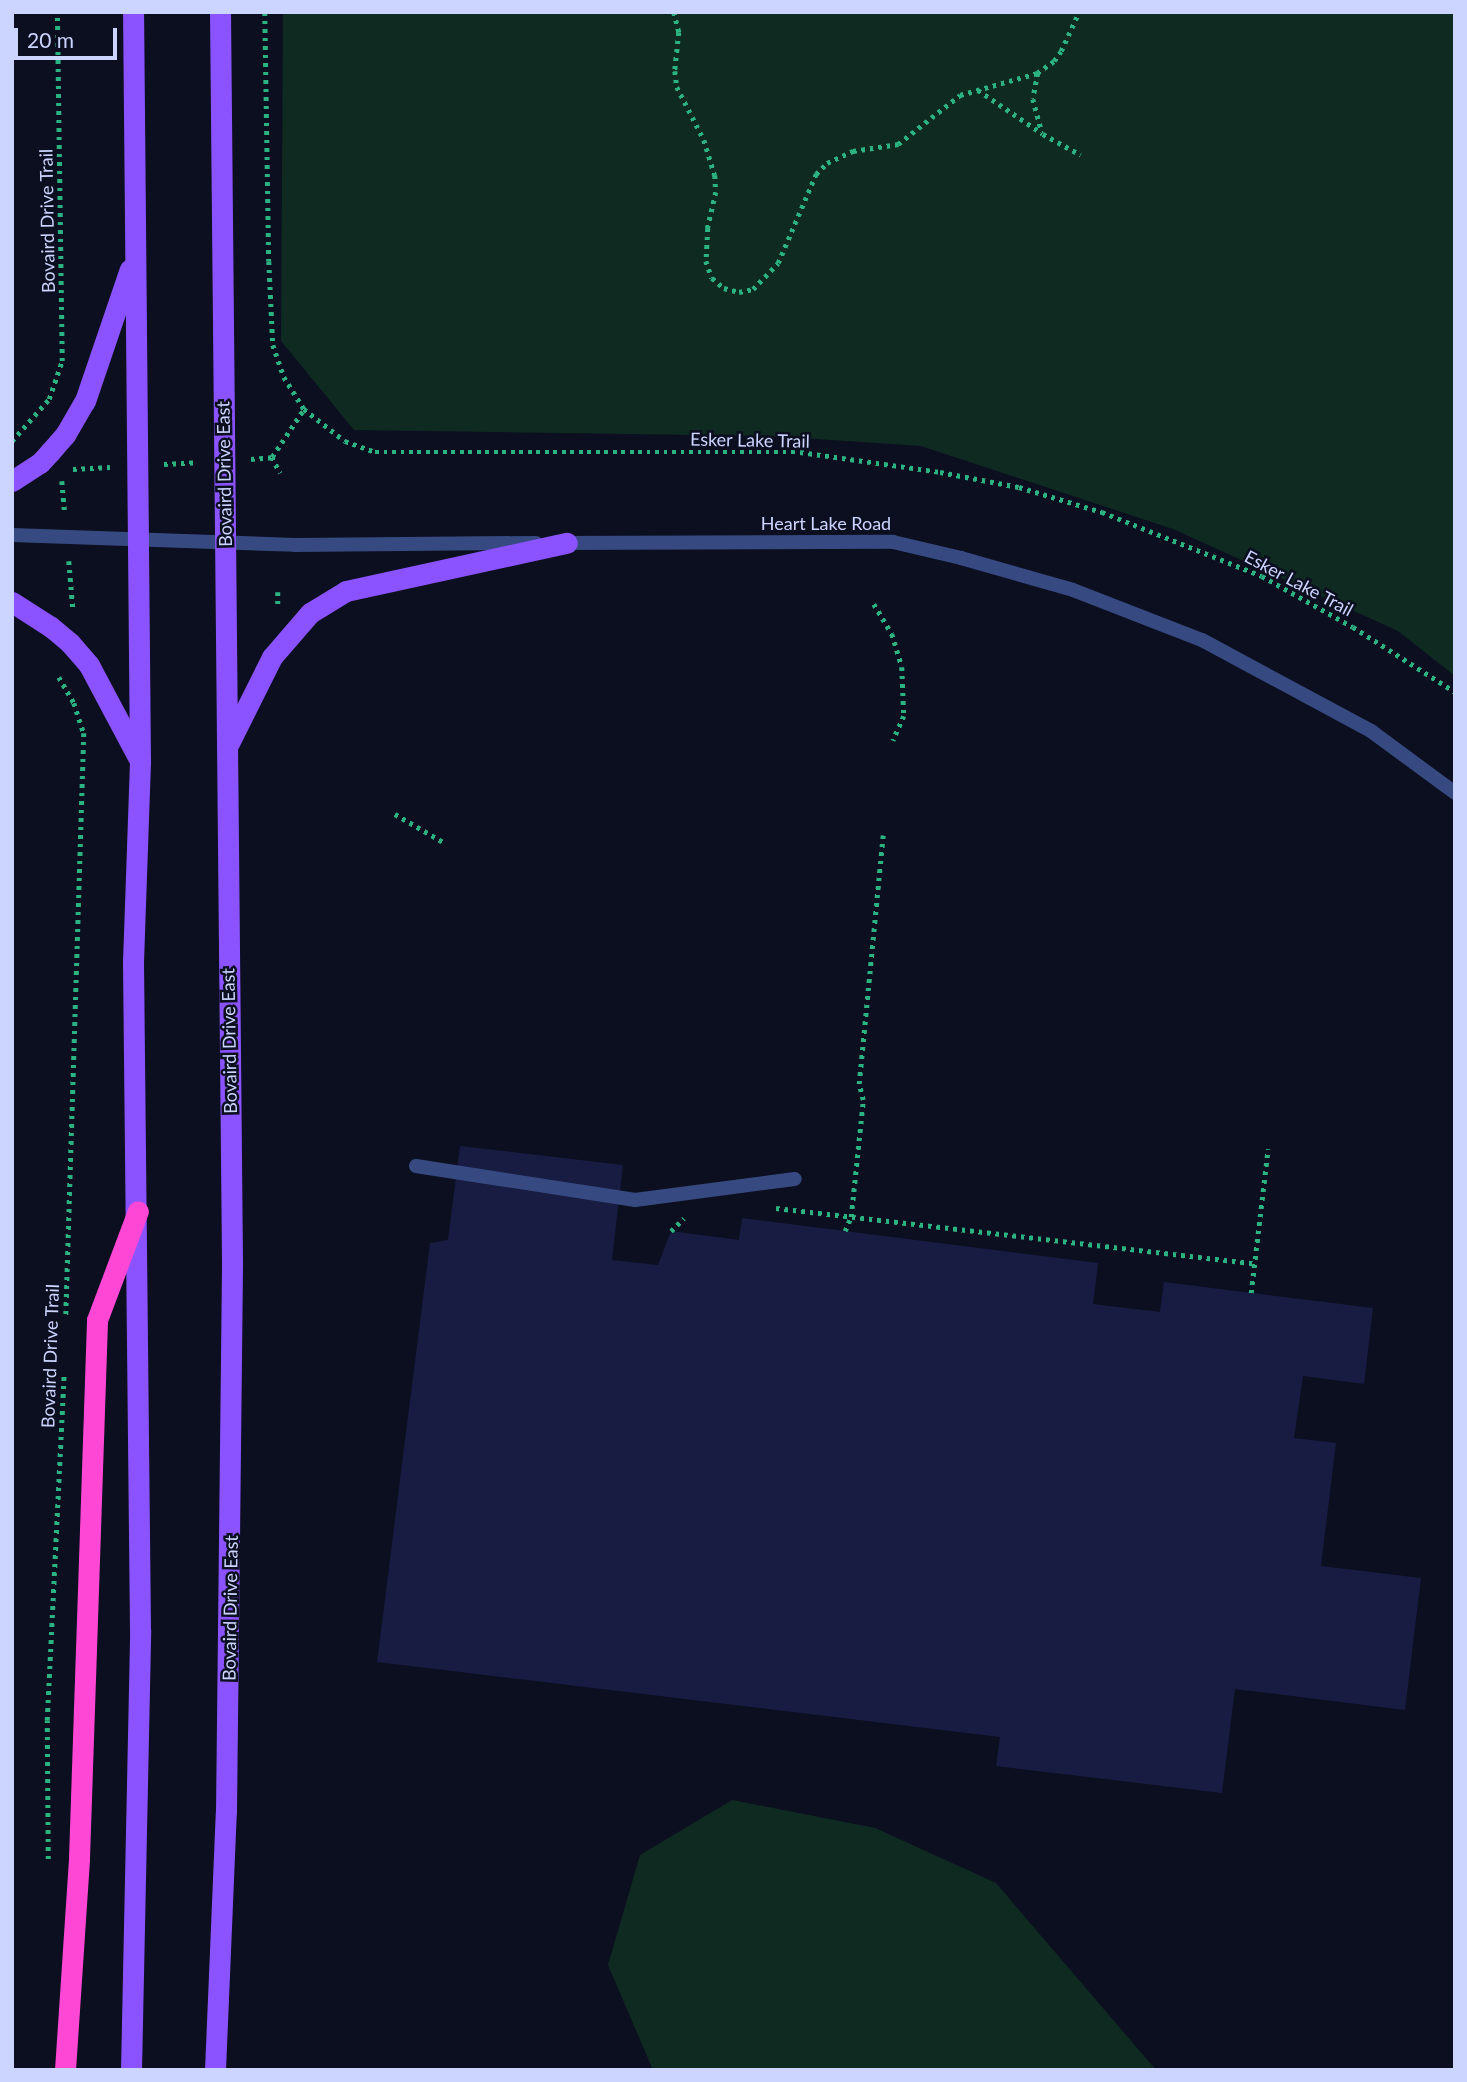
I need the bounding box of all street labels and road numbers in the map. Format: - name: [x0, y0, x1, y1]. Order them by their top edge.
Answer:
- street label: Bovaird Drive Trail: [35, 148, 59, 294]
- street label: Bovaird Drive East: [212, 401, 236, 547]
- street label: Esker Lake Trail: [689, 428, 811, 452]
- street label: Heart Lake Road: [761, 512, 891, 534]
- street label: Esker Lake Trail: [1241, 545, 1357, 621]
- street label: Bovaird Drive East: [217, 968, 241, 1114]
- street label: Bovaird Drive Trail: [37, 1283, 63, 1429]
- street label: Bovaird Drive East: [218, 1535, 242, 1681]

